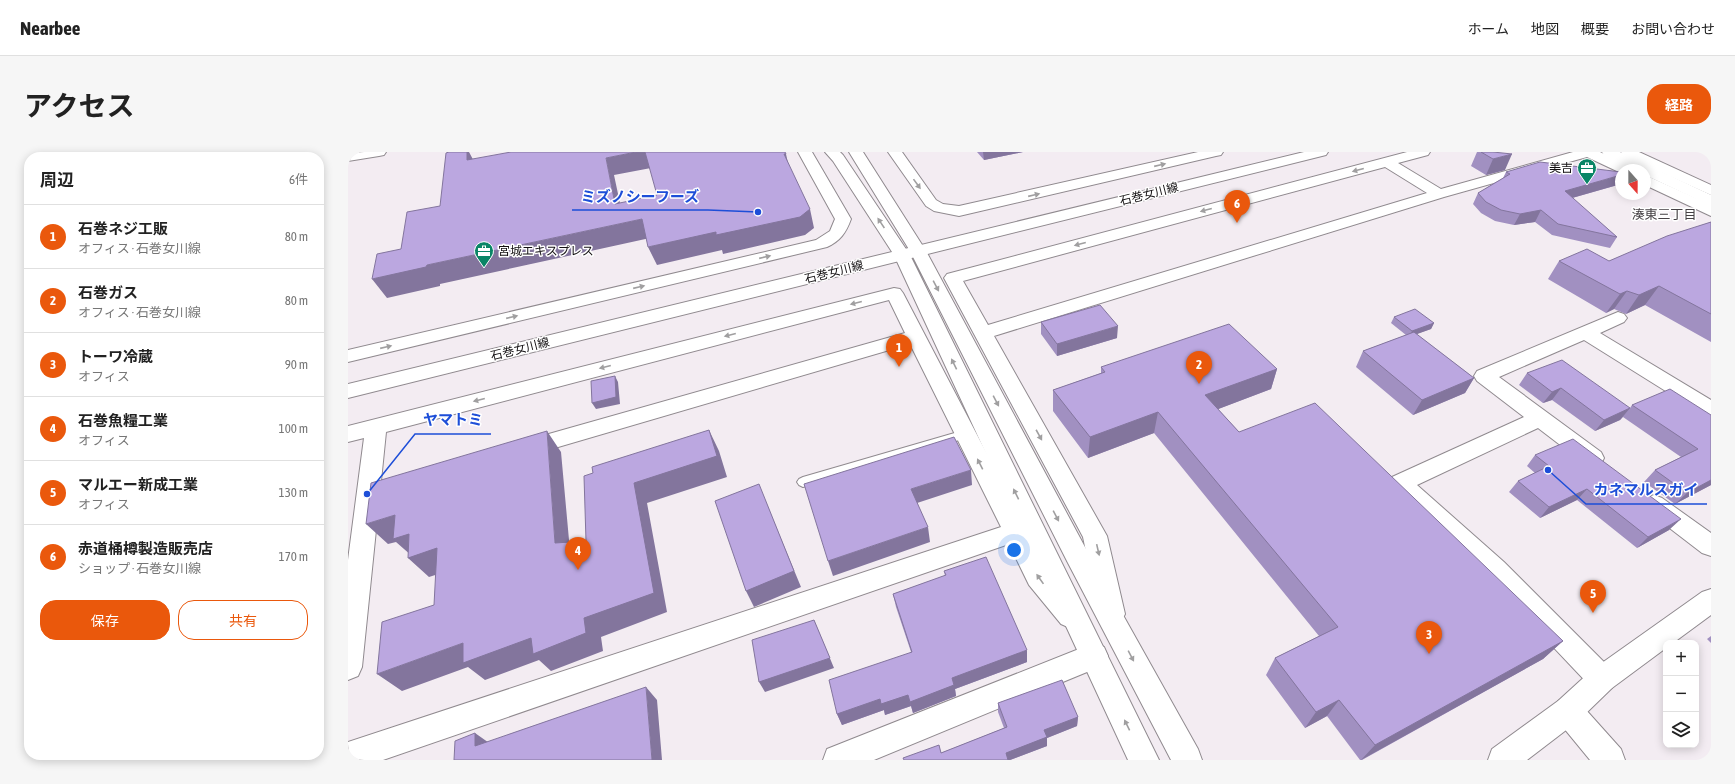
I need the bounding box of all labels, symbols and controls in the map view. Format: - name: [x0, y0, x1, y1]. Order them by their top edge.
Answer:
- text: Nearbee: [20, 17, 80, 39]
- text: ホーム: [1467, 21, 1509, 37]
- text: 地図: [1531, 21, 1559, 37]
- text: 概要: [1581, 21, 1609, 37]
- text: お問い合わせ: [1631, 21, 1715, 37]
- button: 経路: [1647, 84, 1711, 124]
- text: アクセス: [24, 90, 135, 122]
- office icon: 美吉: [1576, 157, 1598, 185]
- place label: 美吉: [1549, 161, 1573, 175]
- one-way arrow: [1155, 162, 1167, 168]
- north arrow: [1615, 164, 1651, 200]
- one-way arrow: [1352, 167, 1365, 173]
- text: 周辺: [40, 170, 74, 190]
- text: 6件: [289, 172, 308, 187]
- one-way arrow: [913, 178, 921, 189]
- street label: 石巻女川線: [1118, 180, 1180, 208]
- callout: ミズノシーフーズ: [572, 183, 708, 210]
- text: ミズノシーフーズ: [581, 188, 699, 205]
- pin: 6: [1224, 190, 1250, 223]
- one-way arrow: [1028, 191, 1040, 197]
- district label: 湊東三丁目: [1631, 207, 1697, 222]
- one-way arrow: [1199, 208, 1212, 214]
- one-way arrow: [877, 217, 885, 228]
- text: 石巻ネジ工販: [78, 220, 168, 237]
- text: 1: [50, 229, 56, 244]
- text: 80 m: [285, 229, 308, 244]
- office icon: 宮城エキスプレス: [473, 240, 495, 268]
- text: オフィス · 石巻女川線: [78, 241, 201, 256]
- one-way arrow: [1074, 241, 1086, 247]
- place label: 宮城エキスプレス: [498, 244, 594, 258]
- one-way arrow: [760, 254, 772, 260]
- street label: 石巻女川線: [803, 258, 865, 286]
- one-way arrow: [933, 280, 939, 292]
- text: 石巻ガス: [78, 284, 138, 301]
- one-way arrow: [633, 284, 645, 290]
- text: 2: [50, 293, 56, 308]
- text: 80 m: [285, 293, 308, 308]
- one-way arrow: [850, 300, 863, 306]
- text: オフィス · 石巻女川線: [78, 305, 201, 320]
- one-way arrow: [506, 314, 519, 320]
- one-way arrow: [724, 332, 736, 338]
- pin: 1: [886, 334, 912, 367]
- street label: 石巻女川線: [489, 335, 551, 363]
- one-way arrow: [380, 344, 392, 350]
- text: トーワ冷蔵: [78, 348, 153, 365]
- pin: 2: [1186, 351, 1212, 384]
- text: 3: [50, 357, 56, 372]
- text: 90 m: [285, 357, 308, 372]
- one-way arrow: [951, 359, 957, 370]
- one-way arrow: [598, 365, 611, 371]
- text: オフィス: [78, 369, 130, 384]
- one-way arrow: [993, 395, 999, 407]
- one-way arrow: [472, 397, 484, 403]
- callout: ヤマトミ: [415, 407, 491, 434]
- text: ヤマトミ: [423, 411, 483, 428]
- text: 石巻魚糧工業: [78, 412, 168, 429]
- text: 4: [50, 421, 56, 436]
- text: 100 m: [279, 421, 308, 436]
- one-way arrow: [1036, 429, 1042, 441]
- text: オフィス: [78, 433, 130, 448]
- one-way arrow: [977, 458, 983, 469]
- text: マルエー新成工業: [78, 476, 198, 493]
- callout: カネマルスガイ: [1586, 477, 1707, 504]
- text: カネマルスガイ: [1593, 481, 1699, 498]
- text: 5: [50, 485, 56, 500]
- text: 130 m: [279, 485, 308, 500]
- one-way arrow: [1013, 488, 1019, 500]
- text: オフィス: [78, 497, 130, 512]
- one-way arrow: [1053, 511, 1060, 522]
- pin: 4: [565, 537, 591, 570]
- text: 赤道桶樽製造販売店: [78, 540, 213, 557]
- your location: [1004, 540, 1024, 560]
- one-way arrow: [1095, 544, 1101, 556]
- text: 6: [50, 549, 56, 564]
- text: 170 m: [279, 549, 308, 564]
- text: ショップ · 石巻女川線: [78, 561, 201, 576]
- one-way arrow: [1036, 574, 1044, 584]
- pin: 5: [1580, 580, 1606, 613]
- button: 保存: [40, 600, 170, 640]
- button: 共有: [178, 600, 308, 640]
- pin: 3: [1416, 621, 1442, 654]
- map controls: [1663, 640, 1699, 748]
- button: +: [1663, 640, 1699, 676]
- one-way arrow: [1128, 650, 1134, 661]
- button: −: [1663, 676, 1699, 712]
- button: layers: [1663, 712, 1699, 748]
- one-way arrow: [1124, 719, 1130, 731]

